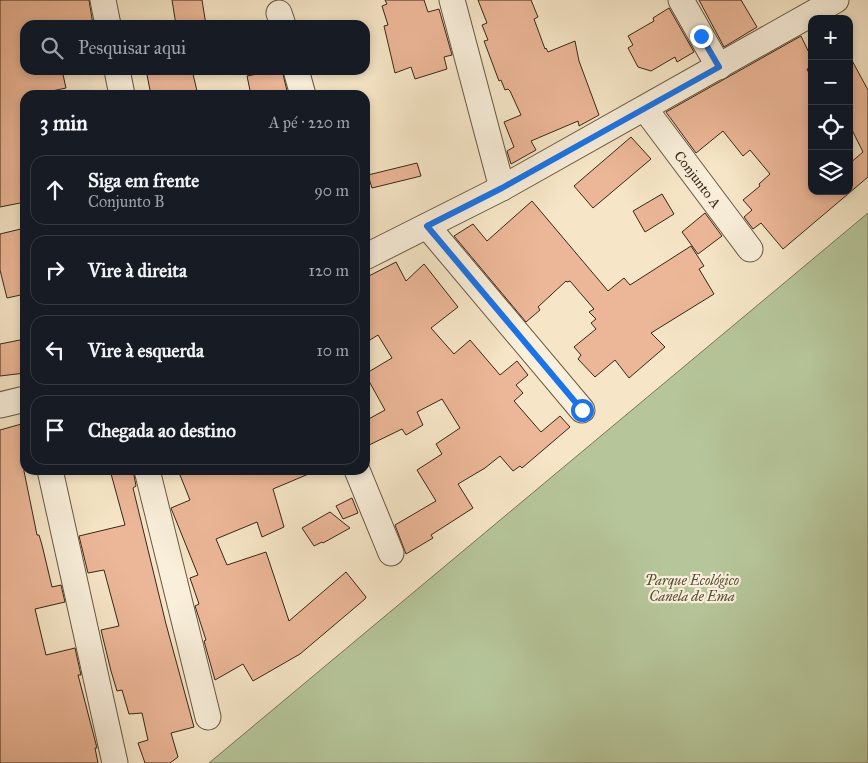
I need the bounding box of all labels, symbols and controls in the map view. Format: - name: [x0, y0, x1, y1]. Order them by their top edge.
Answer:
- map controls: [808, 15, 853, 195]
- button: +: [808, 15, 853, 60]
- search box: [20, 20, 370, 75]
- route end: [690, 25, 713, 48]
- icon: search: [38, 34, 66, 62]
- text: Pesquisar aqui: [78, 36, 186, 59]
- button: −: [808, 60, 853, 105]
- button: locate: [808, 105, 853, 150]
- text: 3 min: [40, 110, 88, 136]
- text: A pé · 220 m: [269, 113, 350, 132]
- street label: Conjunto A: [671, 147, 725, 212]
- button: layers: [808, 150, 853, 195]
- text: Siga em frente: [88, 169, 199, 192]
- icon: ahead: [41, 176, 69, 204]
- text: 90 m: [314, 181, 349, 200]
- text: Conjunto B: [88, 192, 165, 211]
- icon: right: [41, 256, 69, 284]
- text: Vire à direita: [88, 259, 187, 282]
- text: 120 m: [309, 261, 349, 280]
- icon: left: [41, 336, 69, 364]
- text: Vire à esquerda: [88, 339, 204, 362]
- text: 10 m: [317, 341, 349, 360]
- route start: [571, 399, 594, 422]
- icon: arrive: [41, 416, 69, 444]
- text: Chegada ao destino: [88, 419, 236, 442]
- park label: Parque Ecológico Canela de Ema: [645, 572, 739, 605]

